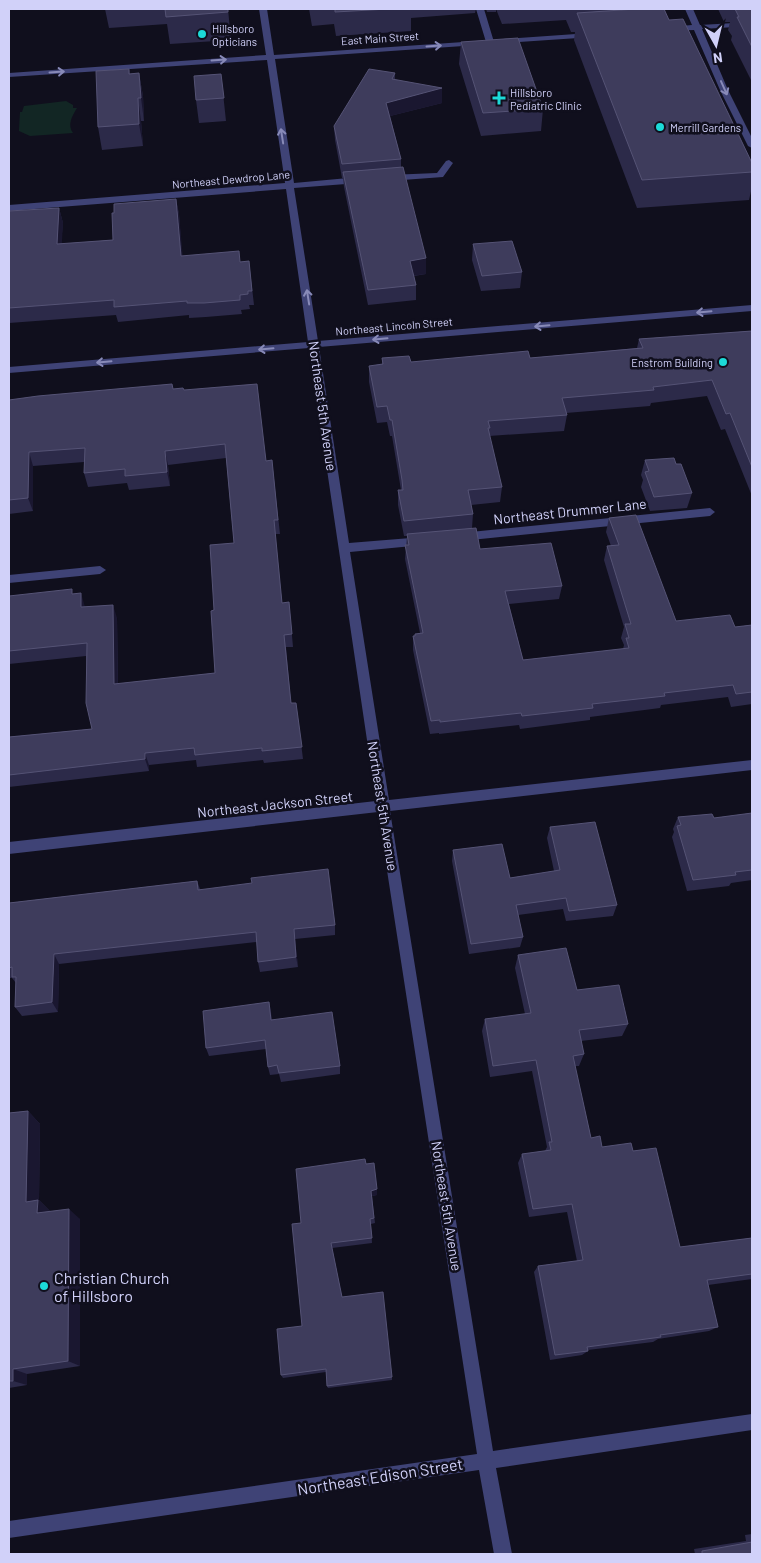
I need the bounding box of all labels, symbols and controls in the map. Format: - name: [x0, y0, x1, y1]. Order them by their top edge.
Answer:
- north arrow: [691, 20, 741, 70]
- place label: Hillsboro Opticians: [212, 22, 257, 48]
- marker: Hillsboro Opticians: [196, 28, 208, 40]
- street label: East Main Street: [341, 29, 419, 47]
- one-way arrow: [426, 41, 442, 50]
- text: N: [712, 49, 724, 67]
- one-way arrow: [211, 56, 227, 65]
- one-way arrow: [49, 67, 65, 76]
- one-way arrow: [719, 80, 729, 95]
- place label: Hillsboro Pediatric Clinic: [510, 86, 582, 112]
- marker: Hillsboro Pediatric Clinic: [492, 91, 506, 105]
- marker: Merrill Gardens: [654, 121, 666, 133]
- place label: Merrill Gardens: [670, 121, 741, 134]
- one-way arrow: [277, 128, 287, 144]
- street label: Northeast Dewdrop Lane: [171, 167, 291, 191]
- one-way arrow: [302, 289, 312, 305]
- one-way arrow: [696, 307, 712, 316]
- street label: Northeast Lincoln Street: [335, 314, 453, 338]
- one-way arrow: [534, 321, 550, 330]
- one-way arrow: [372, 335, 388, 344]
- street label: Northeast 5th Avenue: [305, 340, 341, 472]
- one-way arrow: [258, 344, 274, 353]
- place label: Enstrom Building: [631, 356, 713, 369]
- marker: Enstrom Building: [717, 356, 729, 368]
- one-way arrow: [96, 357, 112, 367]
- street label: Northeast Drummer Lane: [493, 495, 647, 527]
- street label: Northeast 5th Avenue: [364, 740, 402, 872]
- street label: Northeast Jackson Street: [196, 787, 354, 821]
- street label: Northeast 5th Avenue: [428, 1140, 466, 1272]
- place label: Christian Church of Hillsboro: [54, 1268, 169, 1305]
- marker: Christian Church of Hillsboro: [38, 1280, 50, 1292]
- street label: Northeast Edison Street: [296, 1454, 464, 1498]

